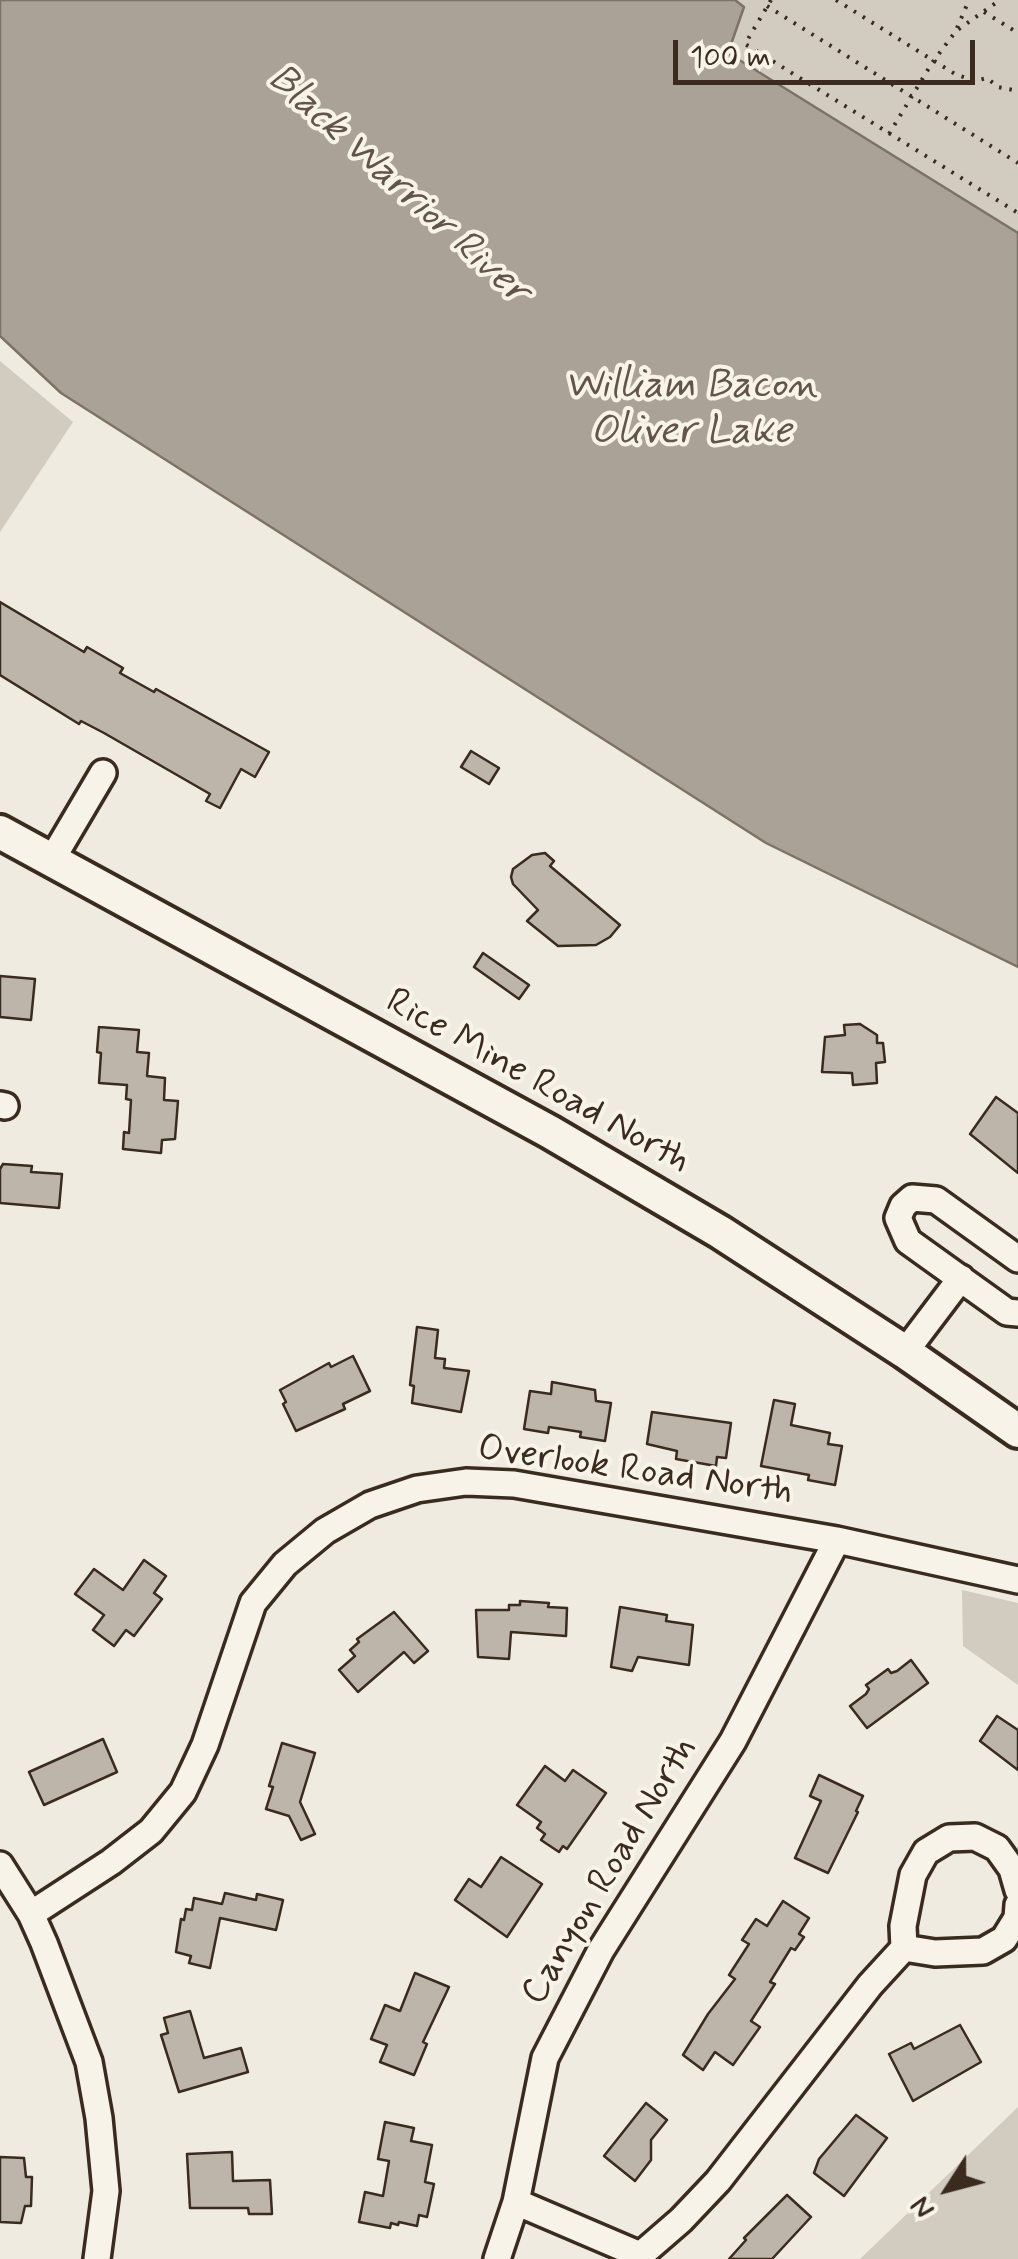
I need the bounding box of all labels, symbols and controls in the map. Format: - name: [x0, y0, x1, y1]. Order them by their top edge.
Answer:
- scale bar: [678, 20, 980, 82]
- text: 100 m: [690, 38, 771, 77]
- water label: Black Warrior River: [256, 56, 538, 316]
- water label: William Bacon Oliver Lake: [564, 364, 818, 458]
- street label: Rice Mine Road North: [377, 980, 697, 1186]
- street label: Overlook Road North: [475, 1427, 795, 1517]
- street label: Canyon Road North: [513, 1730, 709, 2014]
- north arrow: [898, 2139, 998, 2239]
- text: N: [903, 2189, 944, 2225]

